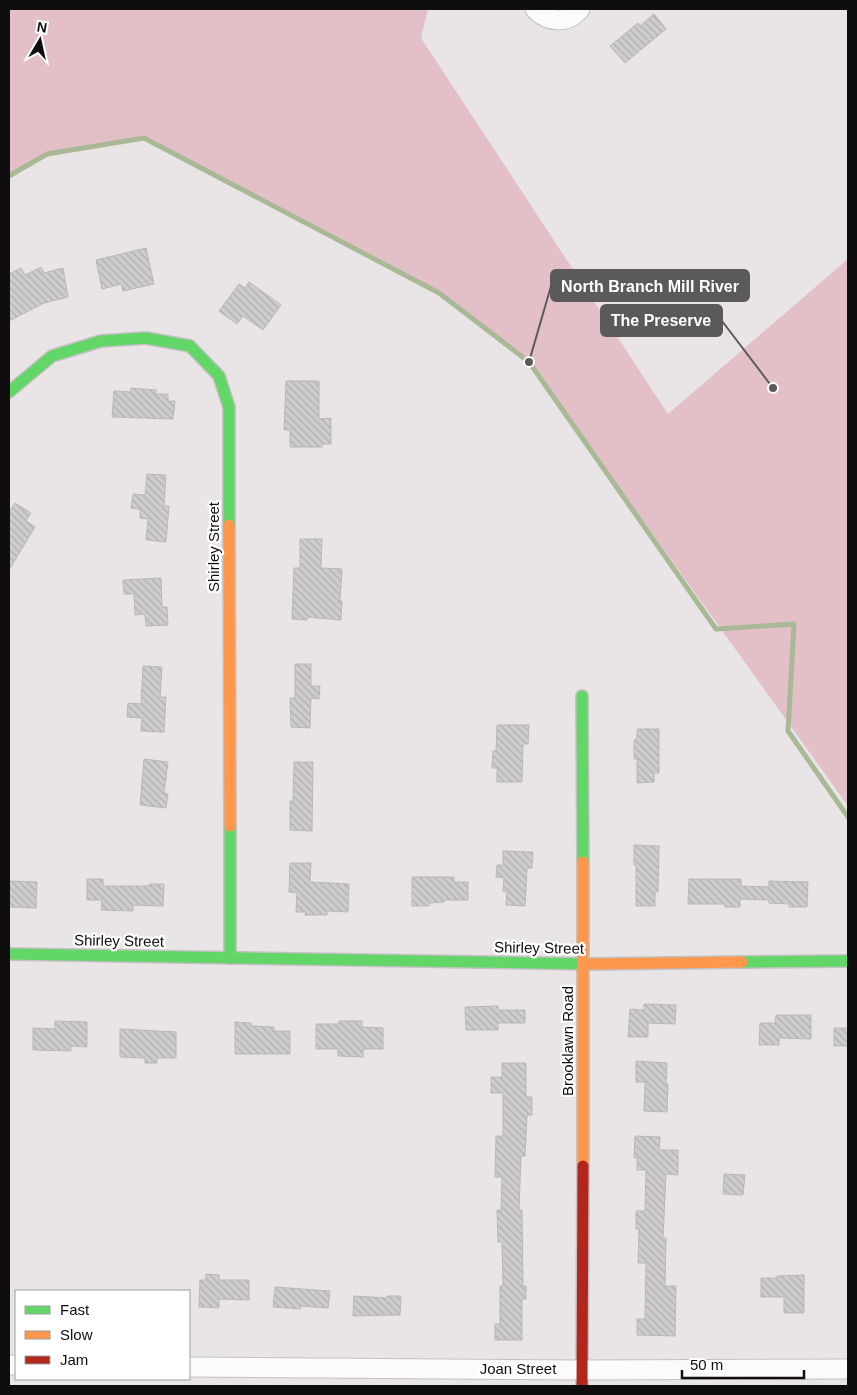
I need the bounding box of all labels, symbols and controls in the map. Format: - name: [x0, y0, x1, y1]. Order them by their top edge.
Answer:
- north arrow: [15, 15, 65, 65]
- text: N: [36, 18, 48, 36]
- callout: North Branch Mill River: [551, 270, 749, 301]
- text: North Branch Mill River: [561, 278, 739, 295]
- callout: The Preserve: [601, 305, 722, 336]
- text: The Preserve: [611, 312, 711, 329]
- street label: Shirley Street: [205, 501, 222, 592]
- street label: Shirley Street: [74, 931, 165, 950]
- street label: Shirley Street: [494, 938, 585, 957]
- street label: Brooklawn Road: [559, 986, 576, 1096]
- legend: [15, 1290, 190, 1380]
- text: Fast: [60, 1301, 90, 1318]
- text: Slow: [60, 1326, 93, 1343]
- scale bar: [682, 1348, 804, 1380]
- text: Jam: [60, 1351, 88, 1368]
- text: 50 m: [690, 1356, 723, 1373]
- street label: Joan Street: [480, 1360, 557, 1377]

